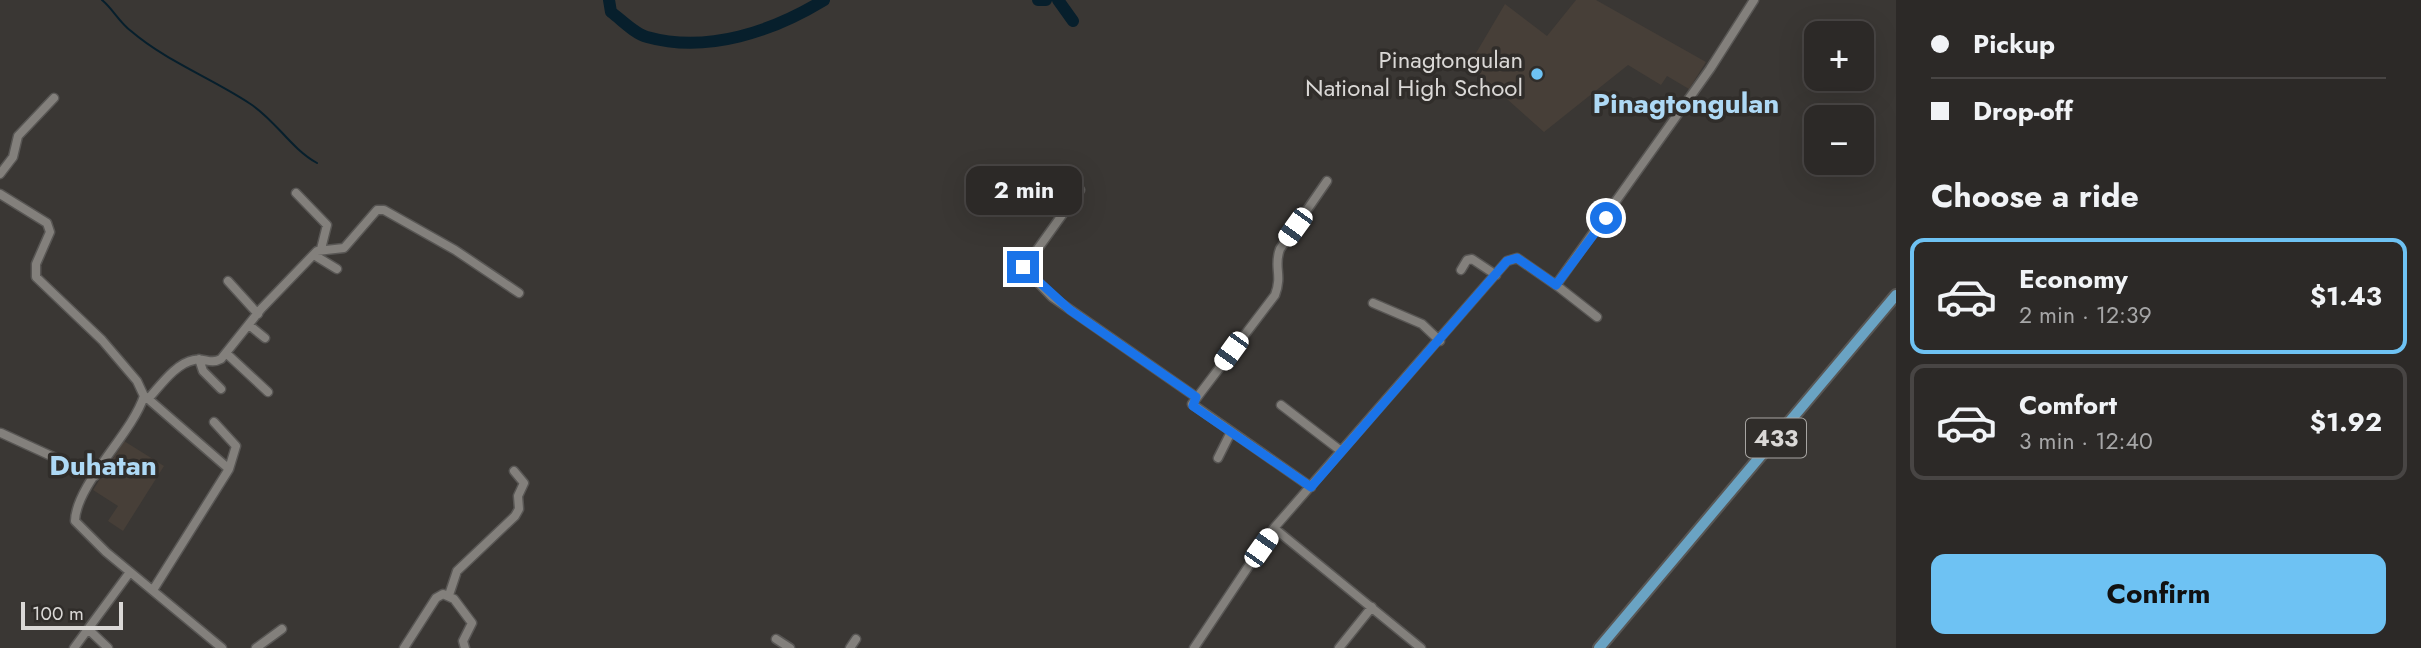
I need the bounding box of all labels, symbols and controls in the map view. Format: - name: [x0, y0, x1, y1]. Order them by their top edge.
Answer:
- map controls: [1804, 21, 1874, 175]
- button: +: [1804, 21, 1874, 91]
- text: Pickup: [1973, 25, 2055, 63]
- place label: Pinagtongulan National High School: [1305, 42, 1523, 105]
- marker: Pinagtongulan National High School: [1529, 66, 1545, 82]
- district label: Pinagtongulan: [1593, 83, 1779, 124]
- text: Drop-off: [1973, 92, 2073, 130]
- button: −: [1804, 105, 1874, 175]
- callout: 2 min: [965, 166, 1081, 215]
- text: 2 min: [994, 173, 1054, 207]
- text: Choose a ride: [1931, 173, 2139, 219]
- route start: [1590, 202, 1622, 234]
- car: [1275, 204, 1316, 250]
- route end: [1007, 251, 1039, 283]
- text: Economy: [2019, 260, 2128, 298]
- icon: car: [1935, 265, 1998, 328]
- text: $1.43: [2310, 277, 2382, 315]
- text: 2 min · 12:39: [2019, 298, 2152, 332]
- car: [1211, 328, 1252, 374]
- text: Comfort: [2019, 386, 2117, 424]
- icon: car: [1935, 391, 1998, 454]
- text: $1.92: [2310, 403, 2382, 441]
- road number: 433: [1746, 418, 1806, 458]
- text: 3 min · 12:40: [2019, 424, 2153, 458]
- district label: Duhatan: [49, 445, 157, 486]
- car: [1241, 525, 1282, 571]
- button: Confirm: [1931, 554, 2386, 634]
- scale bar: [21, 599, 122, 631]
- text: 100 m: [32, 600, 84, 627]

